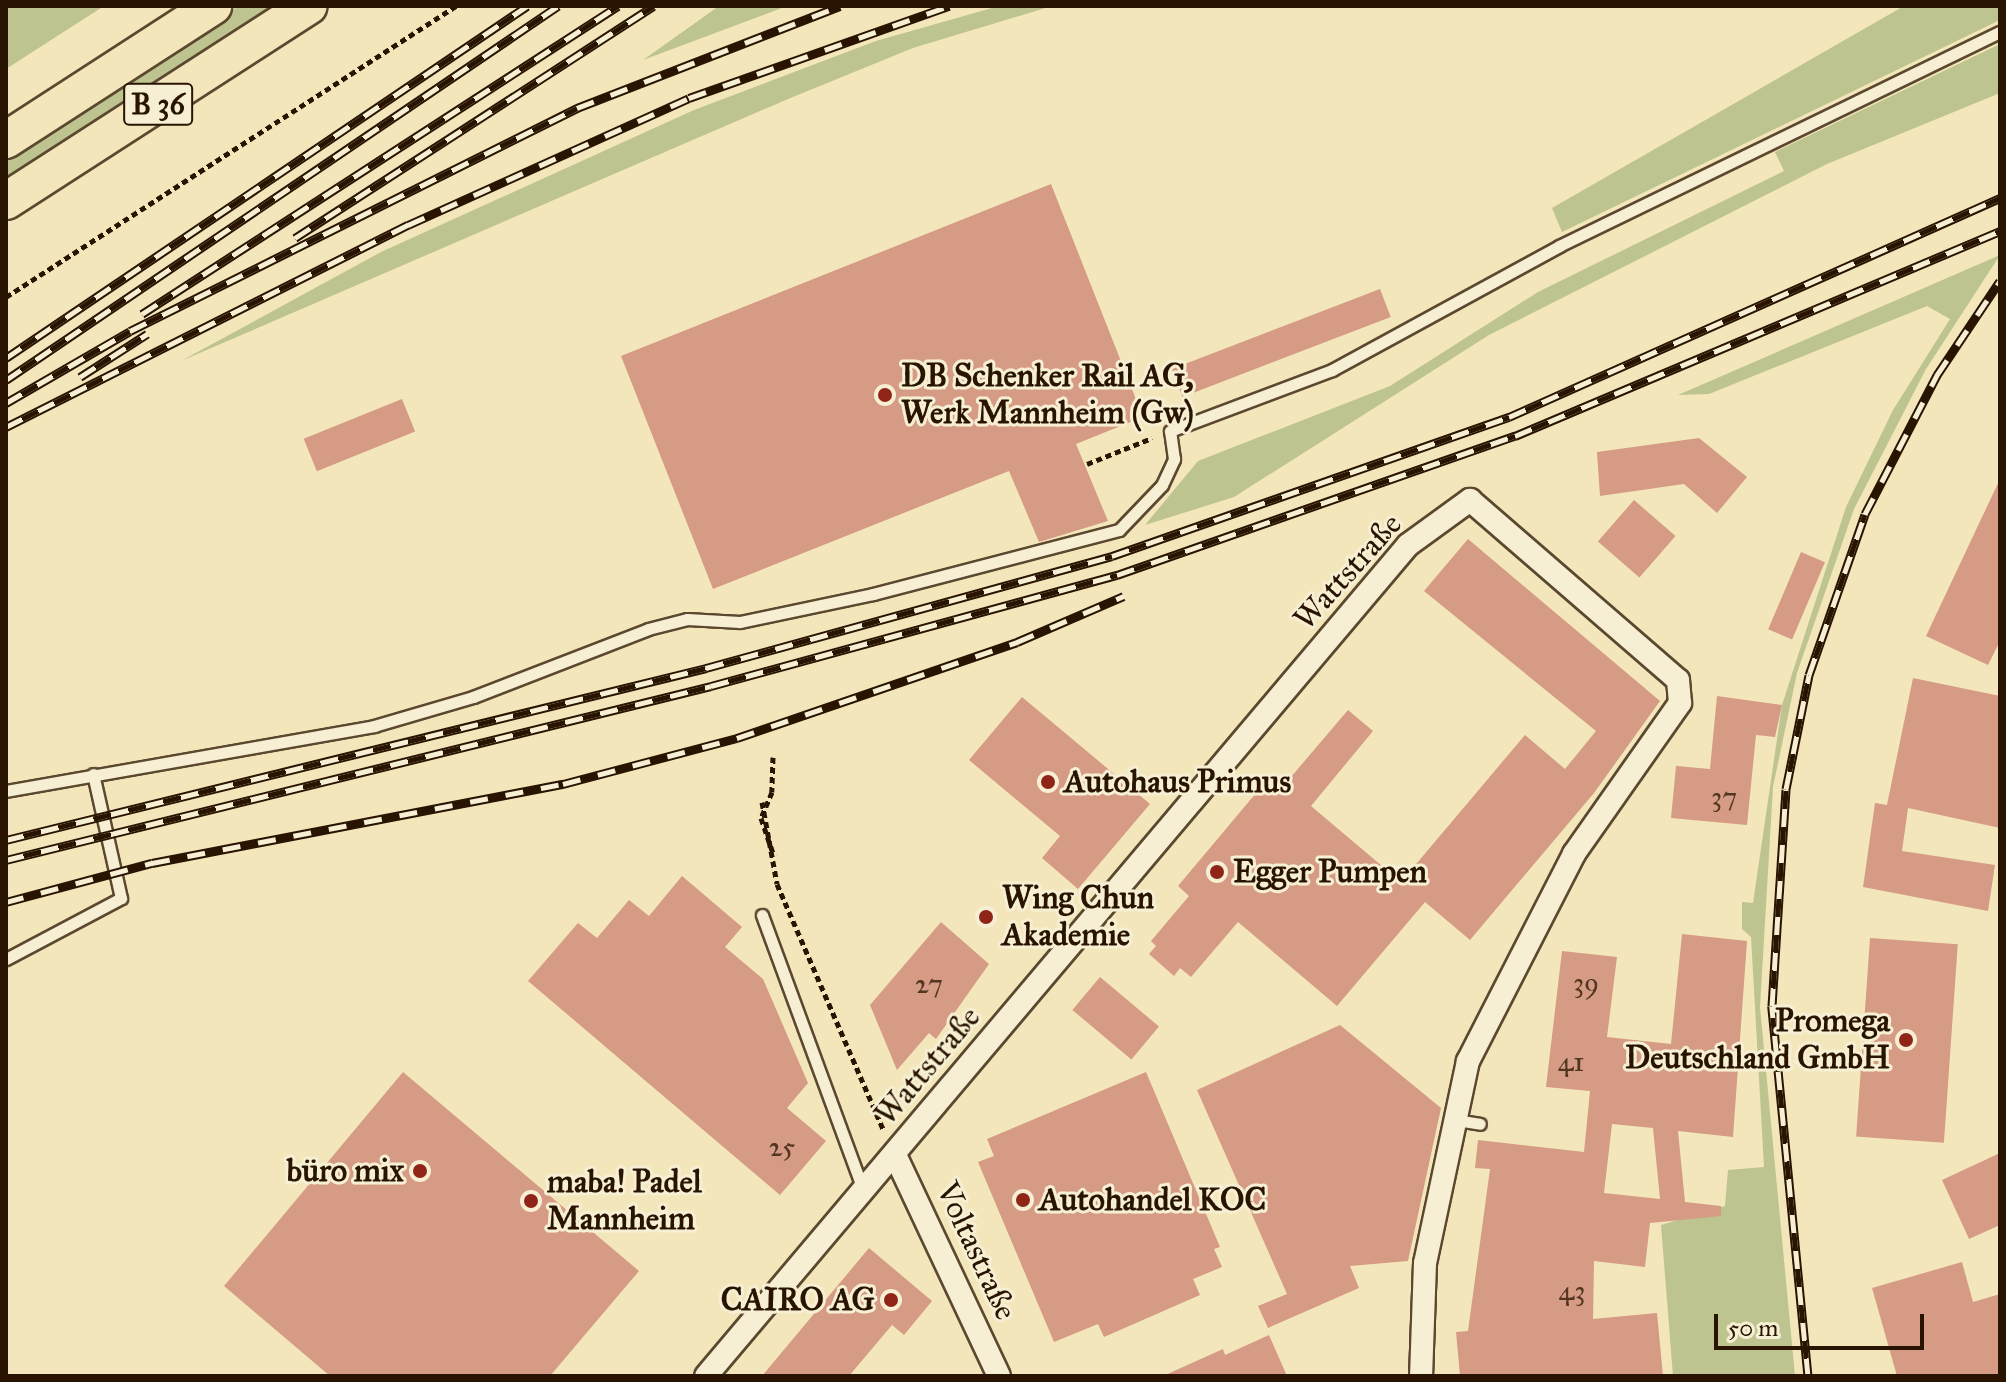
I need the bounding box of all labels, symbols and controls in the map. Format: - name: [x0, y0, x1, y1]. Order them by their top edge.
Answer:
- road number: B 36: [122, 78, 194, 130]
- place label: DB Schenker Rail AG, Werk Mannheim (Gw): [901, 358, 1194, 433]
- marker: DB Schenker Rail AG, Werk Mannheim (Gw): [876, 386, 894, 404]
- street label: Wattstraße: [1286, 506, 1410, 638]
- place label: Autohaus Primus: [1064, 763, 1291, 801]
- marker: Autohaus Primus: [1039, 773, 1057, 791]
- house number: 37: [1711, 780, 1737, 814]
- place label: Egger Pumpen: [1233, 853, 1427, 891]
- marker: Egger Pumpen: [1208, 863, 1226, 881]
- place label: Wing Chun Akademie: [1002, 880, 1154, 955]
- marker: Wing Chun Akademie: [977, 908, 995, 926]
- house number: 39: [1573, 966, 1599, 1000]
- house number: 27: [915, 967, 943, 1001]
- street label: Wattstraße: [867, 999, 989, 1133]
- place label: Promega Deutschland GmbH: [1625, 1003, 1890, 1078]
- marker: Promega Deutschland GmbH: [1897, 1031, 1915, 1049]
- house number: 41: [1558, 1045, 1584, 1079]
- house number: 25: [769, 1130, 795, 1164]
- place label: büro mix: [287, 1152, 404, 1190]
- marker: büro mix: [411, 1162, 429, 1180]
- place label: maba! Padel Mannheim: [547, 1164, 702, 1239]
- street label: Voltastraße: [927, 1176, 1025, 1326]
- place label: Autohandel KOC: [1039, 1181, 1266, 1219]
- marker: Autohandel KOC: [1014, 1191, 1032, 1209]
- marker: maba! Padel Mannheim: [522, 1192, 540, 1210]
- house number: 43: [1559, 1274, 1585, 1308]
- place label: CAIRO AG: [721, 1281, 875, 1319]
- marker: CAIRO AG: [882, 1291, 900, 1309]
- scale bar: [1718, 1298, 1928, 1348]
- text: 50 m: [1728, 1313, 1778, 1343]

